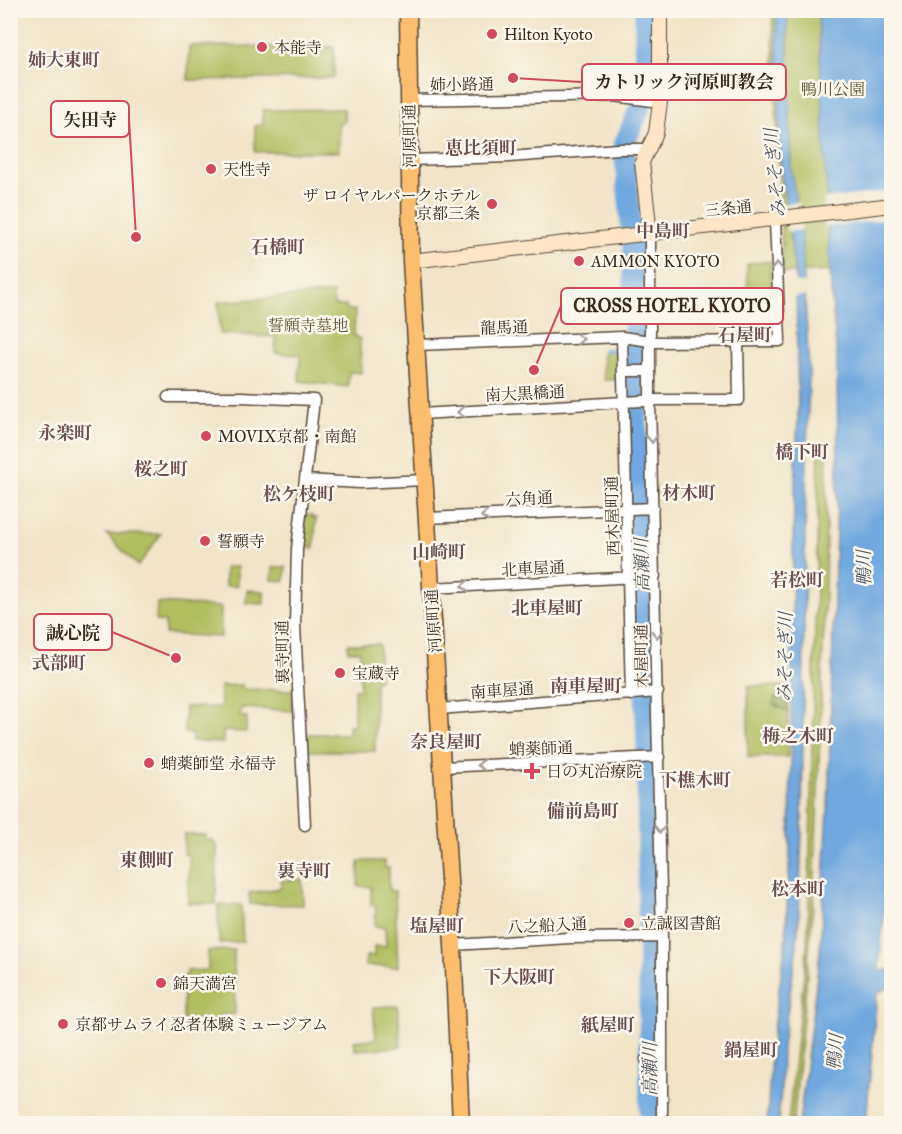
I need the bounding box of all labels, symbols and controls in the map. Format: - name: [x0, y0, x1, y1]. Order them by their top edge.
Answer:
- place label: Hilton Kyoto: [504, 25, 593, 44]
- marker: Hilton Kyoto: [485, 27, 499, 41]
- place label: 本能寺: [274, 38, 322, 57]
- marker: 本能寺: [255, 40, 269, 54]
- district label: 姉大東町: [28, 49, 100, 71]
- callout: カトリック河原町教会: [582, 64, 786, 100]
- text: カトリック河原町教会: [594, 71, 774, 93]
- street label: 姉小路通: [430, 74, 494, 95]
- park label: 鴨川公園: [801, 80, 865, 99]
- callout: 矢田寺: [51, 101, 129, 137]
- street label: 河原町通: [399, 104, 420, 168]
- text: 矢田寺: [63, 109, 117, 131]
- water label: みそそぎ川: [760, 125, 790, 219]
- district label: 恵比須町: [445, 137, 517, 159]
- place label: 天性寺: [223, 160, 271, 179]
- marker: 天性寺: [204, 162, 218, 176]
- place label: ザ ロイヤルパークホテル 京都三条: [303, 186, 480, 223]
- marker: ザ ロイヤルパークホテル 京都三条: [485, 197, 499, 211]
- street label: 三条通: [703, 197, 753, 220]
- district label: 中島町: [636, 220, 690, 242]
- district label: 石橋町: [251, 236, 305, 258]
- place label: AMMON KYOTO: [590, 252, 720, 271]
- marker: AMMON KYOTO: [572, 254, 586, 268]
- one-way arrow: [771, 261, 783, 270]
- callout: CROSS HOTEL KYOTO: [561, 288, 783, 324]
- text: CROSS HOTEL KYOTO: [573, 295, 771, 317]
- park label: 誓願寺墓地: [268, 316, 348, 335]
- street label: 龍馬通: [480, 317, 528, 338]
- district label: 石屋町: [718, 324, 772, 346]
- one-way arrow: [575, 333, 584, 345]
- street label: 南大黒橋通: [485, 382, 565, 405]
- one-way arrow: [456, 405, 465, 418]
- district label: 永楽町: [38, 422, 92, 444]
- place label: MOVIX京都・南館: [218, 427, 356, 446]
- marker: MOVIX京都・南館: [199, 429, 213, 443]
- one-way arrow: [645, 435, 658, 444]
- district label: 橋下町: [775, 441, 829, 463]
- district label: 桜之町: [134, 458, 188, 480]
- street label: 西木屋町通: [602, 476, 623, 556]
- district label: 材木町: [662, 482, 716, 504]
- district label: 松ケ枝町: [263, 483, 335, 505]
- street label: 六角通: [505, 488, 553, 509]
- one-way arrow: [480, 509, 489, 522]
- place label: 誓願寺: [217, 532, 265, 551]
- marker: 誓願寺: [198, 534, 212, 548]
- water label: 高瀬川: [630, 536, 654, 592]
- district label: 山崎町: [412, 541, 466, 563]
- water label: 鴨川: [853, 548, 875, 586]
- street label: 北車屋通: [501, 557, 565, 580]
- district label: 若松町: [770, 569, 824, 591]
- one-way arrow: [461, 580, 470, 593]
- street label: 河原町通: [422, 588, 445, 654]
- district label: 北車屋町: [511, 597, 583, 619]
- water label: みそそぎ川: [773, 610, 797, 702]
- callout: 誠心院: [34, 614, 112, 650]
- street label: 裏寺町通: [272, 620, 293, 684]
- text: 誠心院: [46, 622, 100, 644]
- street label: 木屋町通: [631, 624, 652, 688]
- one-way arrow: [650, 630, 663, 639]
- district label: 式部町: [32, 652, 86, 674]
- place label: 宝蔵寺: [352, 664, 400, 683]
- marker: 宝蔵寺: [333, 666, 347, 680]
- district label: 南車屋町: [550, 675, 622, 697]
- street label: 南車屋通: [469, 679, 535, 702]
- district label: 梅之木町: [762, 725, 834, 747]
- district label: 奈良屋町: [410, 731, 482, 753]
- street label: 蛸薬師通: [509, 738, 573, 759]
- place label: 蛸薬師堂 永福寺: [161, 754, 276, 773]
- marker: 蛸薬師堂 永福寺: [142, 756, 156, 770]
- one-way arrow: [476, 759, 485, 772]
- marker: 日の丸治療院: [523, 762, 541, 780]
- place label: 日の丸治療院: [546, 762, 642, 781]
- district label: 下樵木町: [659, 769, 731, 791]
- district label: 備前島町: [547, 800, 619, 822]
- one-way arrow: [654, 825, 666, 834]
- district label: 東側町: [120, 849, 174, 871]
- district label: 裏寺町: [277, 860, 331, 882]
- district label: 松本町: [771, 878, 825, 900]
- street label: 八之船入通: [507, 914, 587, 937]
- place label: 立誠図書館: [641, 914, 721, 933]
- district label: 塩屋町: [410, 915, 464, 937]
- marker: 立誠図書館: [622, 916, 636, 930]
- district label: 下大阪町: [483, 966, 555, 988]
- place label: 錦天満宮: [172, 974, 237, 993]
- marker: 錦天満宮: [154, 976, 168, 990]
- district label: 紙屋町: [581, 1014, 635, 1036]
- place label: 京都サムライ忍者体験ミュージアム: [75, 1015, 328, 1034]
- marker: 京都サムライ忍者体験ミュージアム: [56, 1017, 70, 1031]
- water label: 鴨川: [822, 1031, 848, 1071]
- district label: 鍋屋町: [724, 1039, 778, 1061]
- water label: 高瀬川: [639, 1040, 661, 1096]

